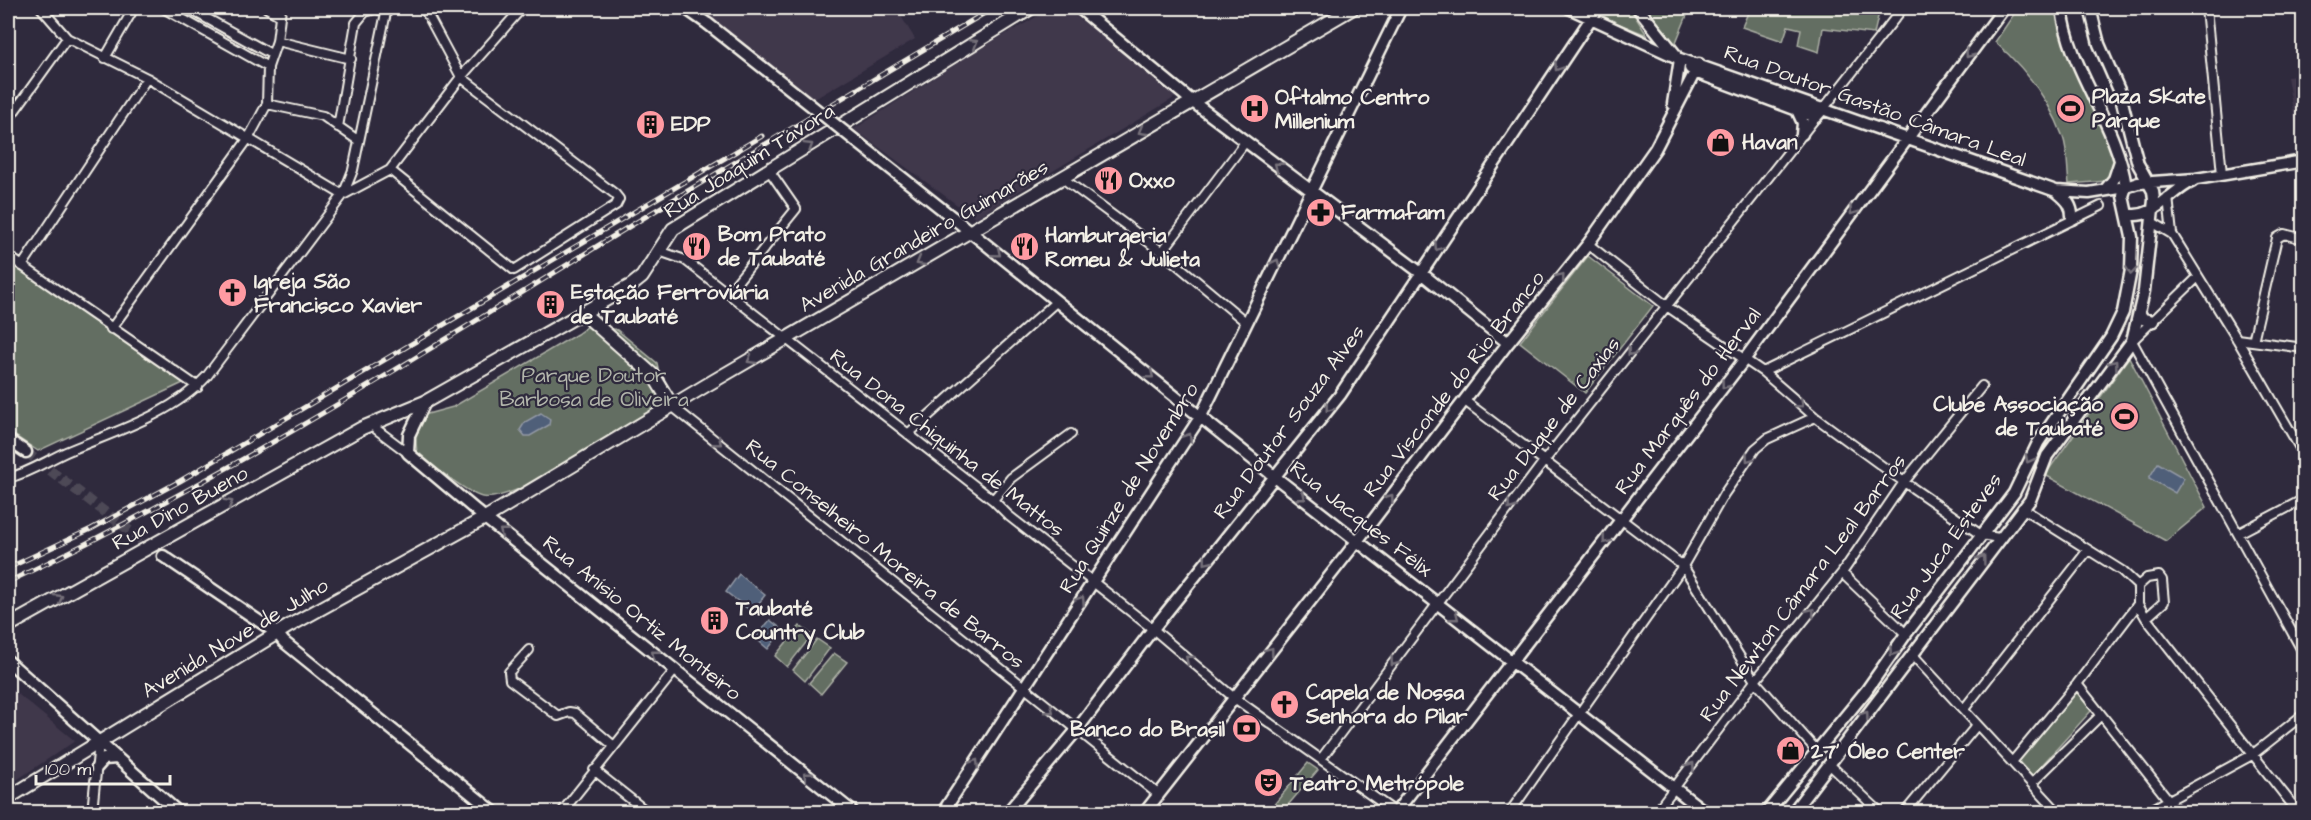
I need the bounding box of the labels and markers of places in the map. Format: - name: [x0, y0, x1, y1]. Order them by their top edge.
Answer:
- place label: Plaza Skate Parque: [2092, 82, 2206, 136]
- place label: Oftalmo Centro Millenium: [1275, 83, 1429, 136]
- sports icon: Plaza Skate Parque: [2055, 92, 2087, 124]
- hospital icon: Oftalmo Centro Millenium: [1238, 93, 1270, 125]
- building icon: EDP: [634, 108, 666, 140]
- place label: EDP: [671, 110, 711, 139]
- shop icon: Havan: [1705, 126, 1737, 158]
- place label: Havan: [1742, 128, 1798, 157]
- restaurant icon: Oxxo: [1092, 164, 1124, 196]
- place label: Oxxo: [1129, 166, 1175, 195]
- pharmacy icon: Farmafam: [1304, 196, 1336, 228]
- place label: Farmafam: [1341, 198, 1445, 227]
- place label: Bom Prato de Taubaté: [717, 220, 826, 273]
- place label: Hamburgeria Romeu & Julieta: [1045, 221, 1200, 274]
- restaurant icon: Bom Prato de Taubaté: [681, 230, 713, 262]
- restaurant icon: Hamburgeria Romeu & Julieta: [1008, 231, 1040, 263]
- place label: Igreja São Francisco Xavier: [254, 267, 423, 320]
- church icon: Igreja São Francisco Xavier: [217, 277, 249, 309]
- place label: Estação Ferroviária de Taubaté: [570, 278, 769, 331]
- building icon: Estação Ferroviária de Taubaté: [534, 288, 566, 320]
- place label: Clube Associação de Taubaté: [1933, 390, 2104, 443]
- sports icon: Clube Associação de Taubaté: [2108, 400, 2140, 432]
- place label: Taubaté Country Club: [735, 594, 865, 650]
- building icon: Taubaté Country Club: [699, 604, 731, 636]
- place label: Capela de Nossa Senhora do Pilar: [1305, 678, 1468, 731]
- church icon: Capela de Nossa Senhora do Pilar: [1269, 688, 1301, 720]
- bank icon: Banco do Brasil: [1230, 713, 1262, 745]
- place label: Banco do Brasil: [1070, 715, 1226, 744]
- shop icon: 27' Óleo Center: [1774, 735, 1806, 767]
- place label: 27' Óleo Center: [1810, 737, 1965, 766]
- theatre icon: Teatro Metrópole: [1253, 767, 1285, 799]
- place label: Teatro Metrópole: [1289, 769, 1465, 799]

